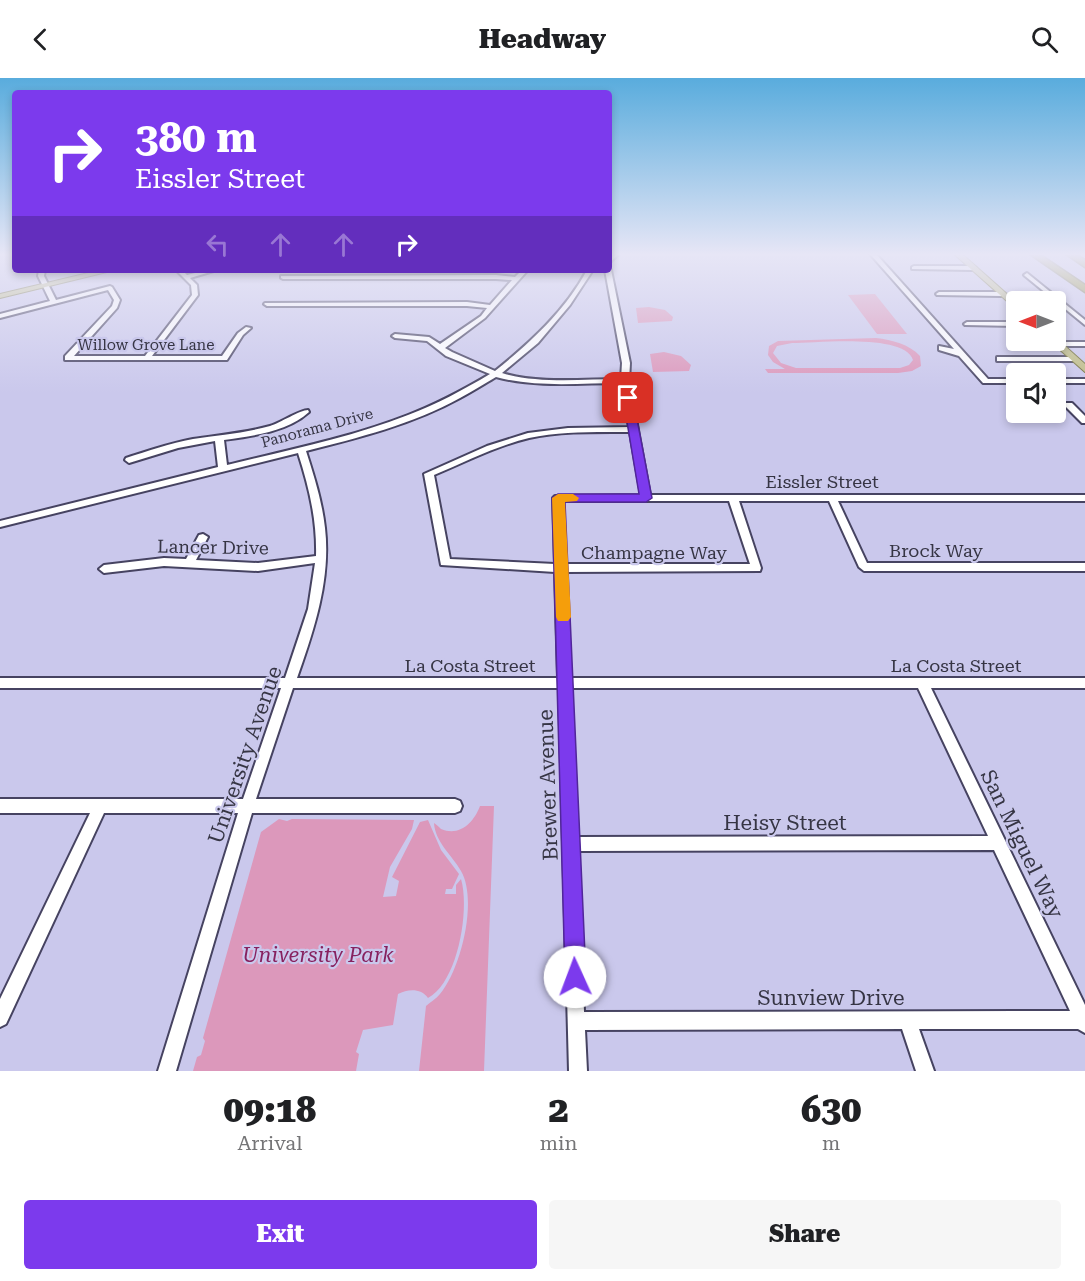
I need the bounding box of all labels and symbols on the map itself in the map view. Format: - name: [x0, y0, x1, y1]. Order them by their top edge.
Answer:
- north arrow: [1006, 291, 1066, 351]
- street label: Willow Grove Lane: [78, 336, 214, 354]
- pin: [602, 372, 653, 423]
- street label: Panorama Drive: [259, 404, 375, 452]
- street label: Eissler Street: [765, 471, 879, 492]
- street label: Lancer Drive: [157, 536, 269, 558]
- street label: Brock Way: [889, 540, 983, 561]
- street label: Champagne Way: [581, 542, 727, 563]
- street label: La Costa Street: [405, 655, 536, 676]
- street label: La Costa Street: [891, 655, 1022, 676]
- street label: University Avenue: [203, 663, 287, 847]
- street label: Brewer Avenue: [533, 709, 563, 861]
- street label: San Miguel Way: [976, 766, 1069, 923]
- street label: Heisy Street: [723, 811, 847, 835]
- park label: University Park: [242, 943, 394, 967]
- position arrow: [543, 945, 607, 1009]
- street label: Sunview Drive: [757, 986, 905, 1010]

